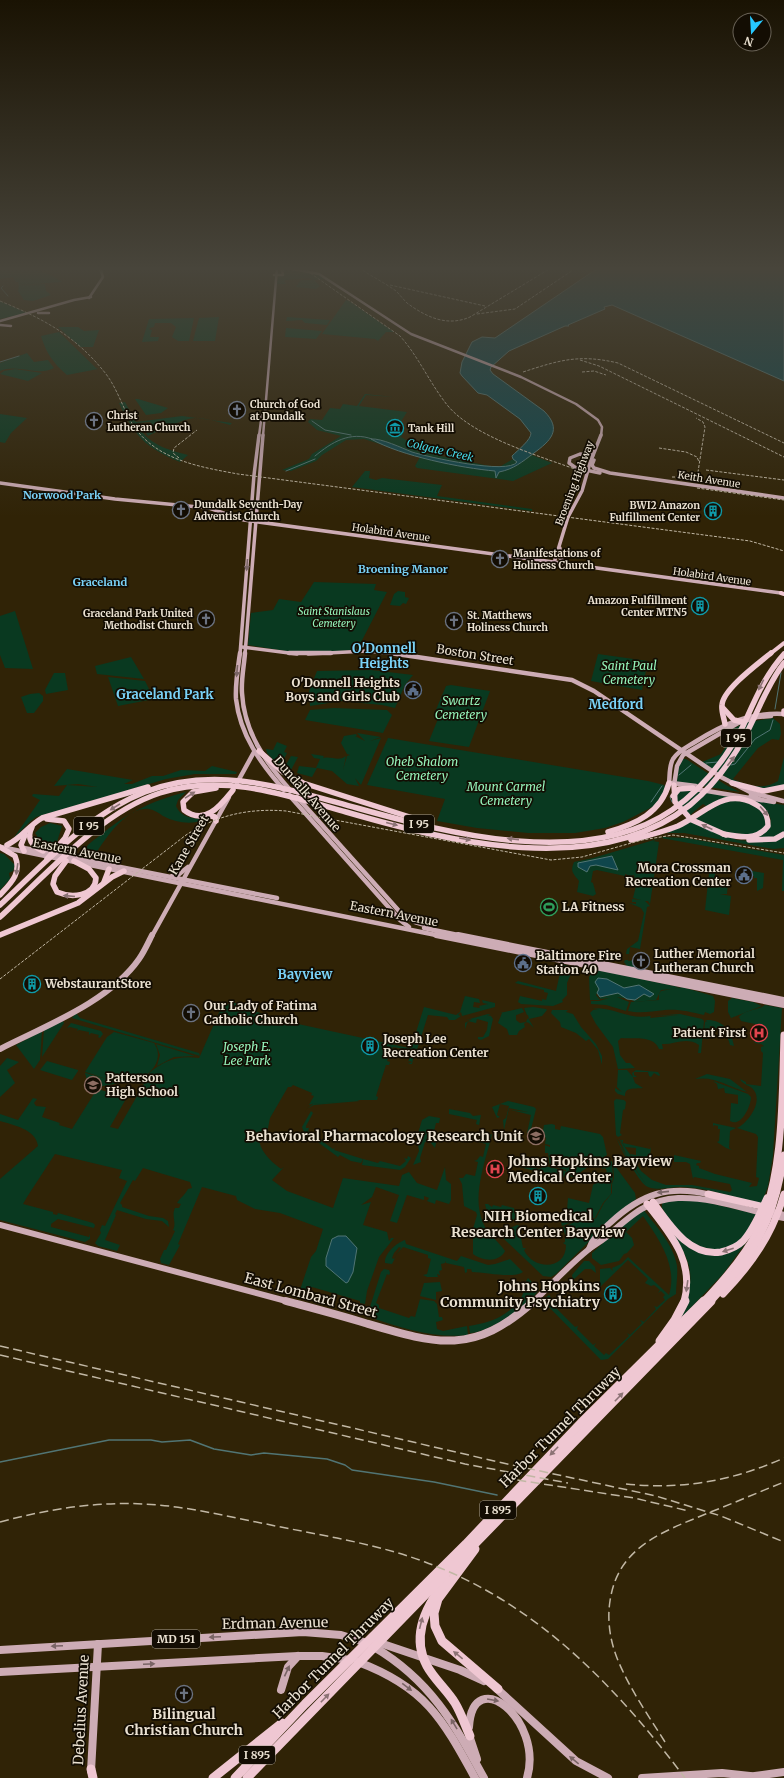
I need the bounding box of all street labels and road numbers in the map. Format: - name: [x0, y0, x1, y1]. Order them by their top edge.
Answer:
- street label: Broening Highway: [552, 439, 597, 527]
- street label: Keith Avenue: [677, 468, 741, 491]
- street label: Holabird Avenue: [351, 521, 431, 544]
- street label: Holabird Avenue: [672, 565, 752, 588]
- street label: Boston Street: [435, 641, 515, 668]
- road number: I 95: [721, 729, 751, 747]
- street label: Dundalk Avenue: [271, 753, 344, 834]
- street label: Kane Street: [165, 812, 212, 877]
- road number: I 95: [404, 815, 434, 833]
- road number: I 95: [74, 817, 104, 835]
- street label: Eastern Avenue: [32, 835, 122, 866]
- street label: Eastern Avenue: [349, 898, 439, 929]
- street label: East Lombard Street: [242, 1269, 380, 1322]
- street label: Harbor Tunnel Thruway: [496, 1362, 625, 1491]
- road number: I 895: [480, 1501, 516, 1519]
- street label: Harbor Tunnel Thruway: [269, 1593, 398, 1722]
- street label: Erdman Avenue: [222, 1613, 328, 1633]
- road number: MD 151: [152, 1630, 200, 1648]
- street label: Debelius Avenue: [69, 1654, 93, 1766]
- road number: I 895: [239, 1746, 275, 1764]

